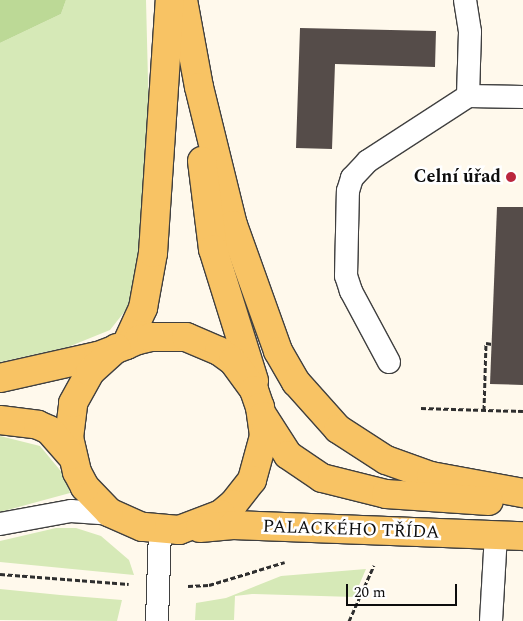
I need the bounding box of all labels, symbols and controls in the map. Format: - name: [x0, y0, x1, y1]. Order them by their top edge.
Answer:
- place label: Celní úřad: [414, 166, 501, 188]
- marker: Celní úřad: [505, 171, 517, 183]
- street label: PALACKÉHO TŘÍDA: [262, 516, 440, 544]
- scale bar: [348, 574, 459, 606]
- text: 20 m: [354, 581, 386, 604]

